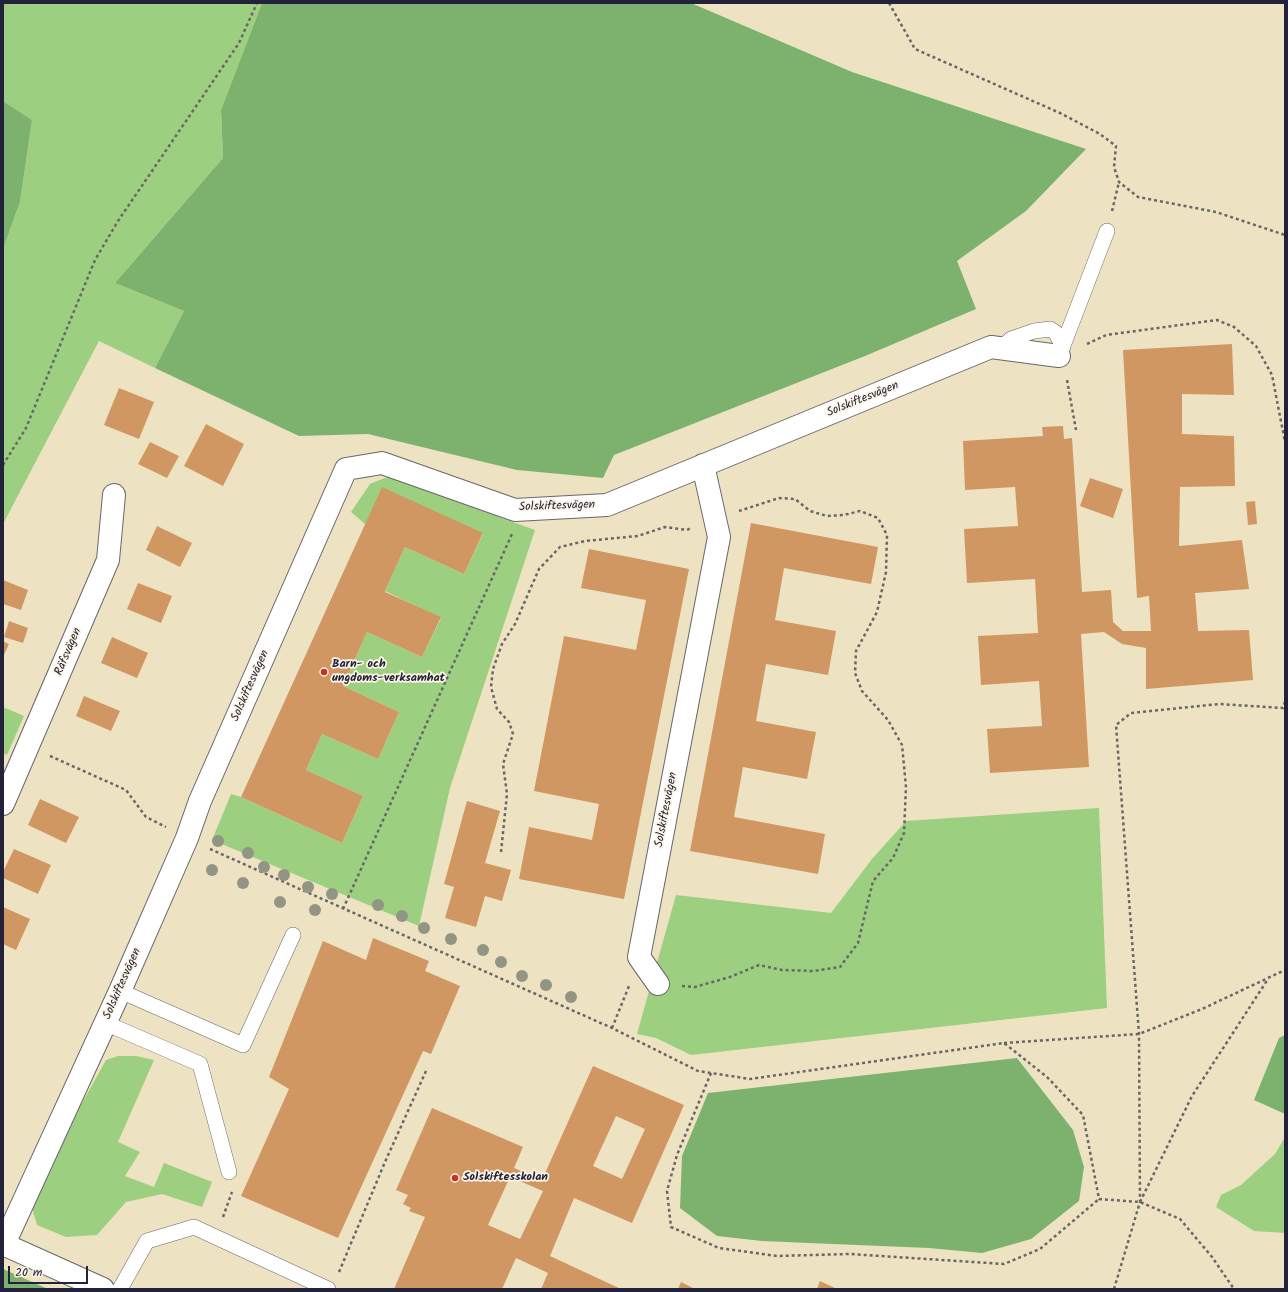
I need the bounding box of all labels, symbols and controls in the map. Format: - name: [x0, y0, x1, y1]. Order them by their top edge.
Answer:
- street label: Solskiftesvägen: [825, 379, 901, 421]
- street label: Solskiftesvägen: [519, 498, 595, 516]
- street label: Räfsvägen: [53, 626, 85, 678]
- street label: Solskiftesvägen: [229, 648, 273, 724]
- place label: Barn- och ungdoms-verksamhat: [332, 658, 445, 686]
- marker: Barn- och ungdoms-verksamhat: [319, 667, 329, 677]
- street label: Solskiftesvägen: [653, 771, 681, 849]
- street label: Solskiftesvägen: [101, 946, 145, 1022]
- place label: Solskiftesskolan: [463, 1171, 548, 1185]
- marker: Solskiftesskolan: [450, 1173, 460, 1183]
- scale bar: [10, 1258, 90, 1284]
- text: 20 m: [15, 1263, 42, 1282]

